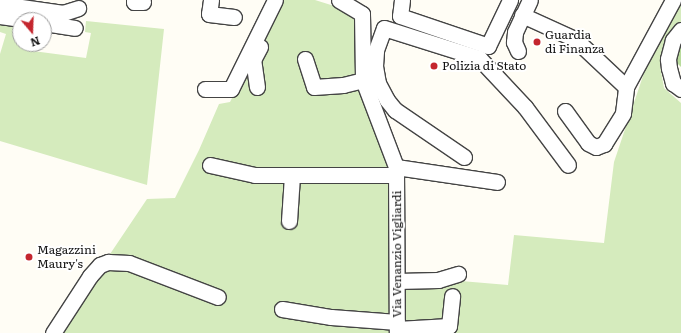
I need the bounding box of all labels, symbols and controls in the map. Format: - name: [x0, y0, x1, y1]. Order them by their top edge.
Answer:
- north arrow: [12, 12, 52, 52]
- place label: Guardia di Finanza: [545, 28, 605, 56]
- text: N: [29, 33, 43, 51]
- marker: Guardia di Finanza: [532, 37, 542, 47]
- place label: Polizia di Stato: [442, 59, 526, 73]
- marker: Polizia di Stato: [429, 61, 439, 71]
- street label: Via Venanzio Vigliardi: [390, 190, 404, 318]
- place label: Magazzini Maury's: [37, 243, 96, 271]
- marker: Magazzini Maury's: [24, 252, 34, 262]

